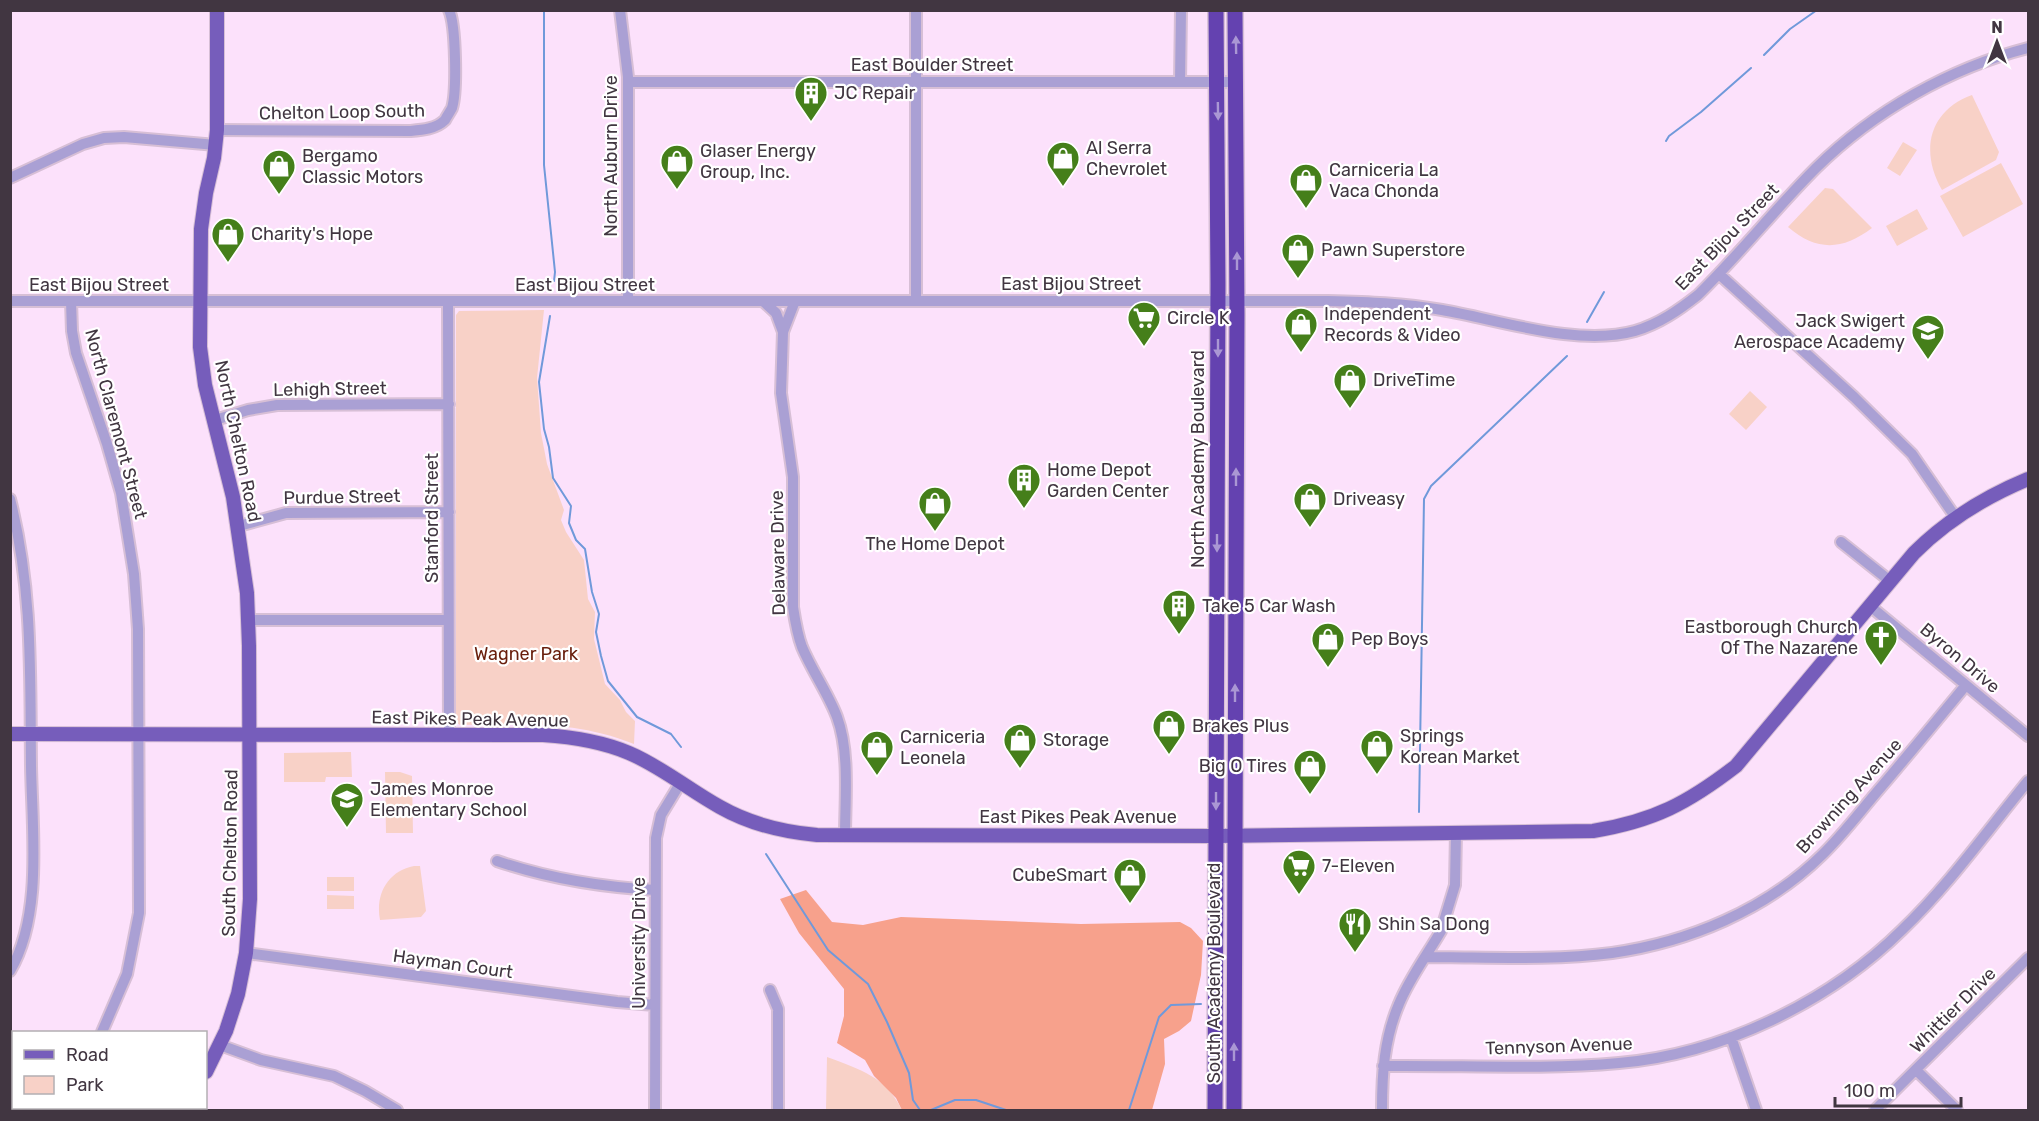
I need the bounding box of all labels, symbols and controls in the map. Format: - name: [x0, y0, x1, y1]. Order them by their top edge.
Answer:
- north arrow: [1967, 12, 2027, 72]
- text: N: [1991, 18, 2003, 37]
- one-way arrow: [1231, 35, 1240, 54]
- street label: East Boulder Street: [851, 54, 1013, 76]
- street label: North Auburn Drive: [600, 75, 622, 237]
- building icon: JC Repair: [793, 75, 829, 122]
- place label: JC Repair: [834, 82, 916, 104]
- street label: Chelton Loop South: [259, 100, 425, 124]
- one-way arrow: [1213, 101, 1222, 120]
- place label: Al Serra Chevrolet: [1086, 137, 1167, 180]
- place label: Glaser Energy Group, Inc.: [700, 140, 816, 183]
- shop icon: Al Serra Chevrolet: [1045, 140, 1081, 187]
- shop icon: Glaser Energy Group, Inc.: [659, 143, 695, 190]
- place label: Bergamo Classic Motors: [302, 145, 423, 188]
- shop icon: Bergamo Classic Motors: [261, 148, 297, 195]
- place label: Carniceria La Vaca Chonda: [1329, 159, 1439, 202]
- shop icon: Carniceria La Vaca Chonda: [1288, 162, 1324, 209]
- street label: East Bijou Street: [1670, 179, 1784, 295]
- shop icon: Charity's Hope: [210, 216, 246, 263]
- place label: Charity's Hope: [251, 223, 373, 245]
- shop icon: Pawn Superstore: [1280, 232, 1316, 279]
- place label: Pawn Superstore: [1321, 239, 1465, 261]
- one-way arrow: [1232, 251, 1242, 270]
- street label: East Bijou Street: [1001, 273, 1141, 295]
- street label: East Bijou Street: [29, 274, 169, 296]
- street label: East Bijou Street: [515, 274, 655, 296]
- supermarket icon: Circle K: [1126, 300, 1162, 347]
- place label: Independent Records & Video: [1324, 303, 1461, 346]
- shop icon: Independent Records & Video: [1283, 306, 1319, 353]
- place label: Circle K: [1167, 307, 1230, 329]
- place label: Jack Swigert Aerospace Academy: [1734, 310, 1905, 353]
- school or university icon: Jack Swigert Aerospace Academy: [1910, 313, 1946, 360]
- street label: North Claremont Street: [80, 327, 152, 521]
- one-way arrow: [1213, 338, 1223, 357]
- street label: North Academy Boulevard: [1187, 350, 1209, 568]
- street label: North Chelton Road: [210, 358, 266, 524]
- shop icon: DriveTime: [1332, 362, 1368, 409]
- place label: DriveTime: [1373, 369, 1455, 391]
- street label: Lehigh Street: [273, 377, 387, 401]
- street label: Stanford Street: [421, 453, 443, 583]
- place label: Home Depot Garden Center: [1047, 459, 1169, 502]
- building icon: Home Depot Garden Center: [1006, 462, 1042, 509]
- one-way arrow: [1231, 467, 1241, 486]
- shop icon: Driveasy: [1292, 481, 1328, 528]
- street label: Purdue Street: [283, 485, 401, 509]
- shop icon: The Home Depot: [917, 485, 953, 532]
- place label: Driveasy: [1333, 488, 1405, 510]
- street label: Delaware Drive: [766, 490, 790, 616]
- place label: The Home Depot: [865, 533, 1005, 555]
- one-way arrow: [1212, 533, 1222, 552]
- building icon: Take 5 Car Wash: [1161, 588, 1197, 635]
- place label: Take 5 Car Wash: [1202, 595, 1336, 617]
- place label: Eastborough Church Of The Nazarene: [1685, 616, 1858, 659]
- street label: Byron Drive: [1916, 618, 2004, 698]
- church icon: Eastborough Church Of The Nazarene: [1863, 619, 1899, 666]
- shop icon: Pep Boys: [1310, 621, 1346, 668]
- place label: Pep Boys: [1351, 628, 1428, 650]
- park label: Wagner Park: [474, 643, 579, 665]
- one-way arrow: [1230, 683, 1240, 702]
- street label: East Pikes Peak Avenue: [371, 706, 569, 732]
- shop icon: Brakes Plus: [1151, 708, 1187, 755]
- place label: Brakes Plus: [1192, 715, 1289, 737]
- shop icon: Storage: [1002, 722, 1038, 769]
- place label: Springs Korean Market: [1400, 725, 1520, 768]
- place label: Carniceria Leonela: [900, 726, 985, 769]
- shop icon: Springs Korean Market: [1359, 728, 1395, 775]
- shop icon: Carniceria Leonela: [859, 729, 895, 776]
- place label: Storage: [1043, 729, 1109, 751]
- street label: Browning Avenue: [1792, 734, 1906, 858]
- shop icon: Big O Tires: [1292, 748, 1328, 795]
- place label: Big O Tires: [1199, 755, 1287, 777]
- street label: South Chelton Road: [218, 769, 242, 937]
- place label: James Monroe Elementary School: [370, 778, 527, 821]
- school or university icon: James Monroe Elementary School: [329, 781, 365, 828]
- one-way arrow: [1211, 791, 1221, 810]
- street label: East Pikes Peak Avenue: [979, 806, 1177, 828]
- supermarket icon: 7-Eleven: [1281, 848, 1317, 895]
- place label: 7-Eleven: [1322, 855, 1395, 877]
- shop icon: CubeSmart: [1112, 857, 1148, 904]
- street label: South Academy Boulevard: [1203, 863, 1225, 1083]
- place label: CubeSmart: [1012, 864, 1107, 886]
- street label: University Drive: [628, 877, 650, 1009]
- restaurant icon: Shin Sa Dong: [1337, 906, 1373, 953]
- place label: Shin Sa Dong: [1378, 913, 1490, 935]
- street label: Hayman Court: [392, 945, 514, 983]
- street label: Whittier Drive: [1905, 962, 2001, 1058]
- legend: [12, 1031, 207, 1109]
- street label: Tennyson Avenue: [1485, 1032, 1633, 1060]
- one-way arrow: [1229, 1043, 1239, 1062]
- text: Road: [66, 1044, 109, 1066]
- scale bar: [1835, 1070, 1961, 1108]
- text: Park: [66, 1074, 104, 1096]
- text: 100 m: [1844, 1080, 1895, 1102]

